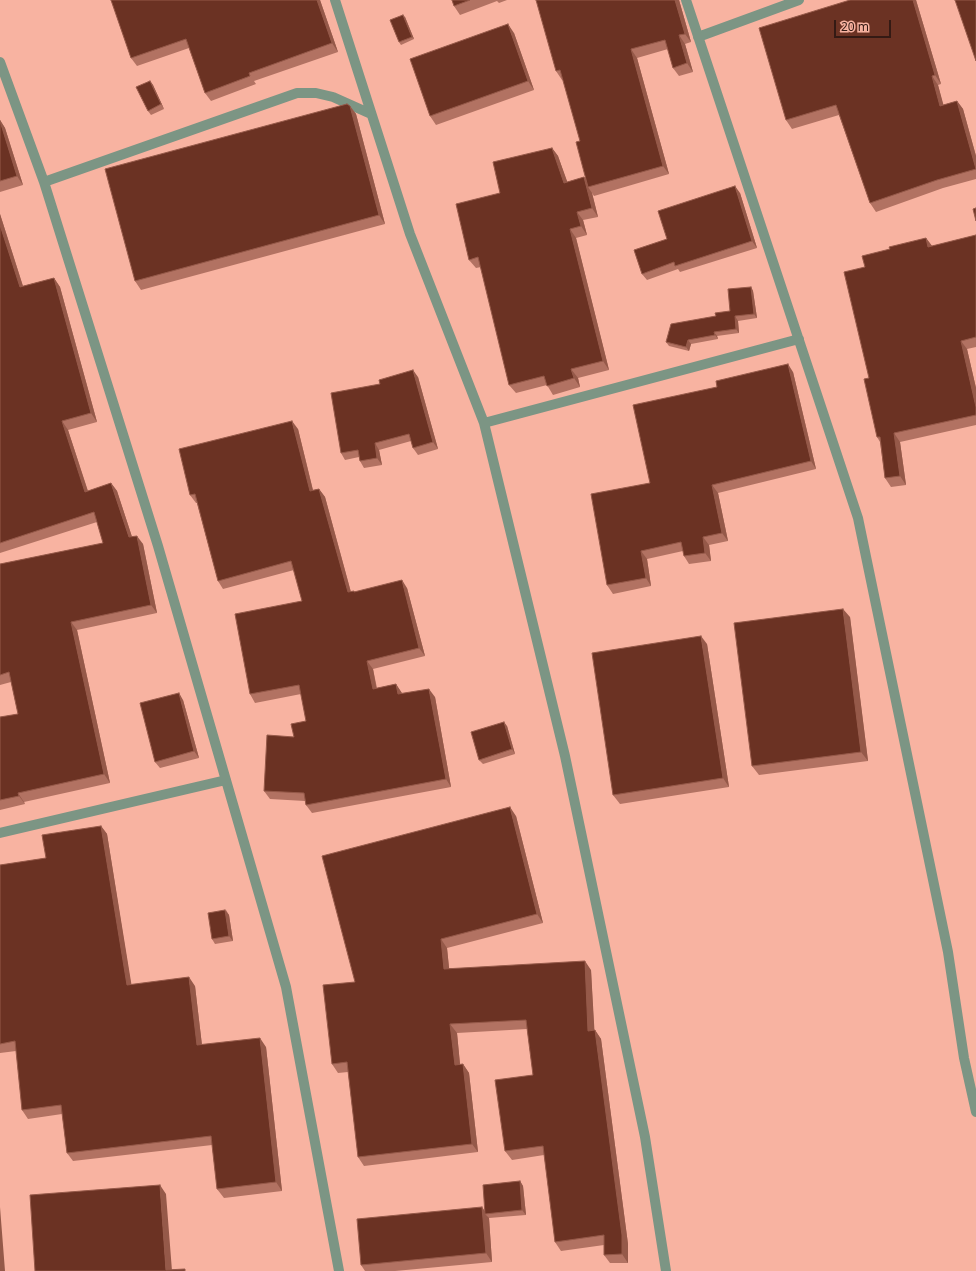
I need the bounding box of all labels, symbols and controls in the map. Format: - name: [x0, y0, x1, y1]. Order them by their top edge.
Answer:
- scale bar: [836, 12, 893, 38]
- text: 20 m: [841, 18, 869, 35]

